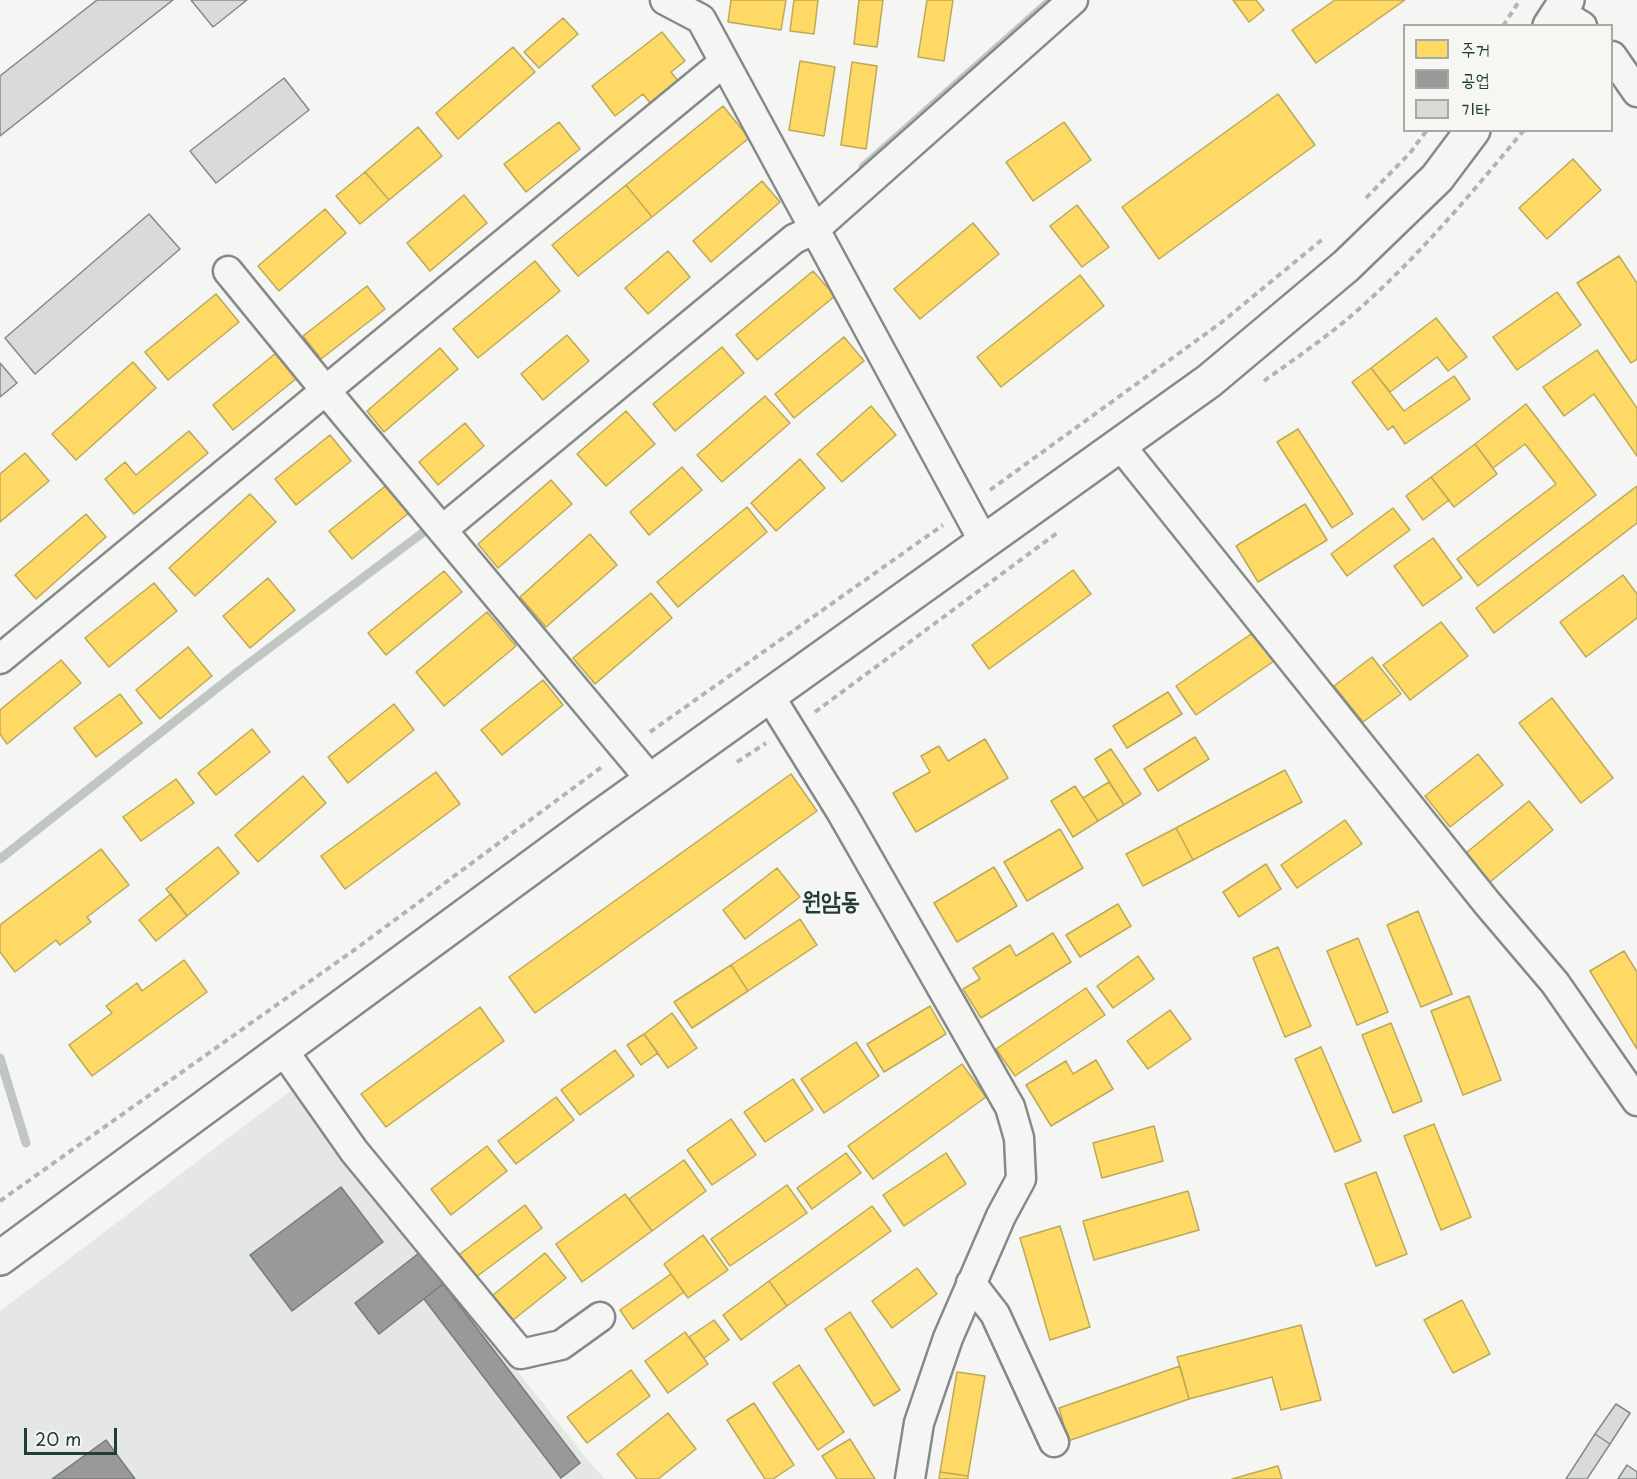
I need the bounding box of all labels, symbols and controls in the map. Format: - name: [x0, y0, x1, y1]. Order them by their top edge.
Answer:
- legend: [1403, 24, 1613, 132]
- text: 주거: [1461, 35, 1490, 62]
- text: 공업: [1461, 65, 1490, 92]
- text: 기타: [1461, 95, 1490, 122]
- district label: 원암동: [802, 888, 860, 916]
- scale bar: [27, 1416, 120, 1454]
- text: 20 m: [35, 1425, 81, 1452]

